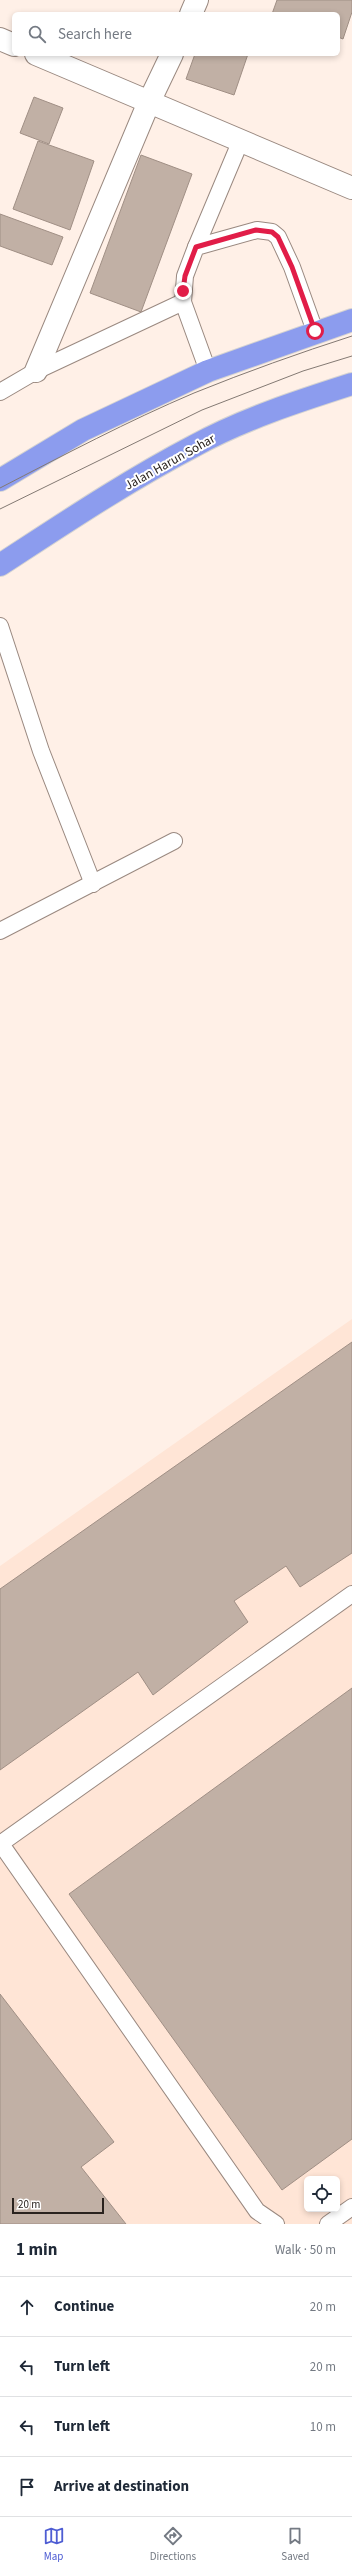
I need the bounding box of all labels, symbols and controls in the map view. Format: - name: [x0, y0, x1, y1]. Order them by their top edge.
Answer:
- search box: [12, 12, 340, 56]
- icon: search: [26, 23, 48, 45]
- text: Search here: [58, 24, 132, 45]
- route end: [174, 282, 192, 300]
- route start: [306, 322, 324, 340]
- street label: Jalan Harun Sohar: [122, 429, 219, 494]
- map controls: [304, 2176, 340, 2212]
- button: locate: [304, 2176, 340, 2212]
- scale bar: [12, 2196, 104, 2215]
- text: 20 m: [18, 2197, 40, 2212]
- text: 1 min: [16, 2238, 57, 2262]
- text: Walk · 50 m: [275, 2241, 336, 2259]
- icon: ahead: [16, 2296, 38, 2318]
- text: Continue: [54, 2296, 114, 2317]
- text: 20 m: [310, 2298, 336, 2316]
- icon: left: [16, 2356, 38, 2378]
- text: Turn left: [54, 2356, 110, 2377]
- text: 20 m: [310, 2358, 336, 2376]
- icon: left: [16, 2416, 38, 2438]
- text: Turn left: [54, 2416, 110, 2437]
- text: 10 m: [310, 2418, 336, 2436]
- icon: arrive: [16, 2476, 38, 2498]
- text: Arrive at destination: [54, 2476, 189, 2497]
- tab: Map: [43, 2525, 65, 2564]
- tab: Directions: [150, 2525, 196, 2564]
- tab: Saved: [281, 2525, 309, 2564]

